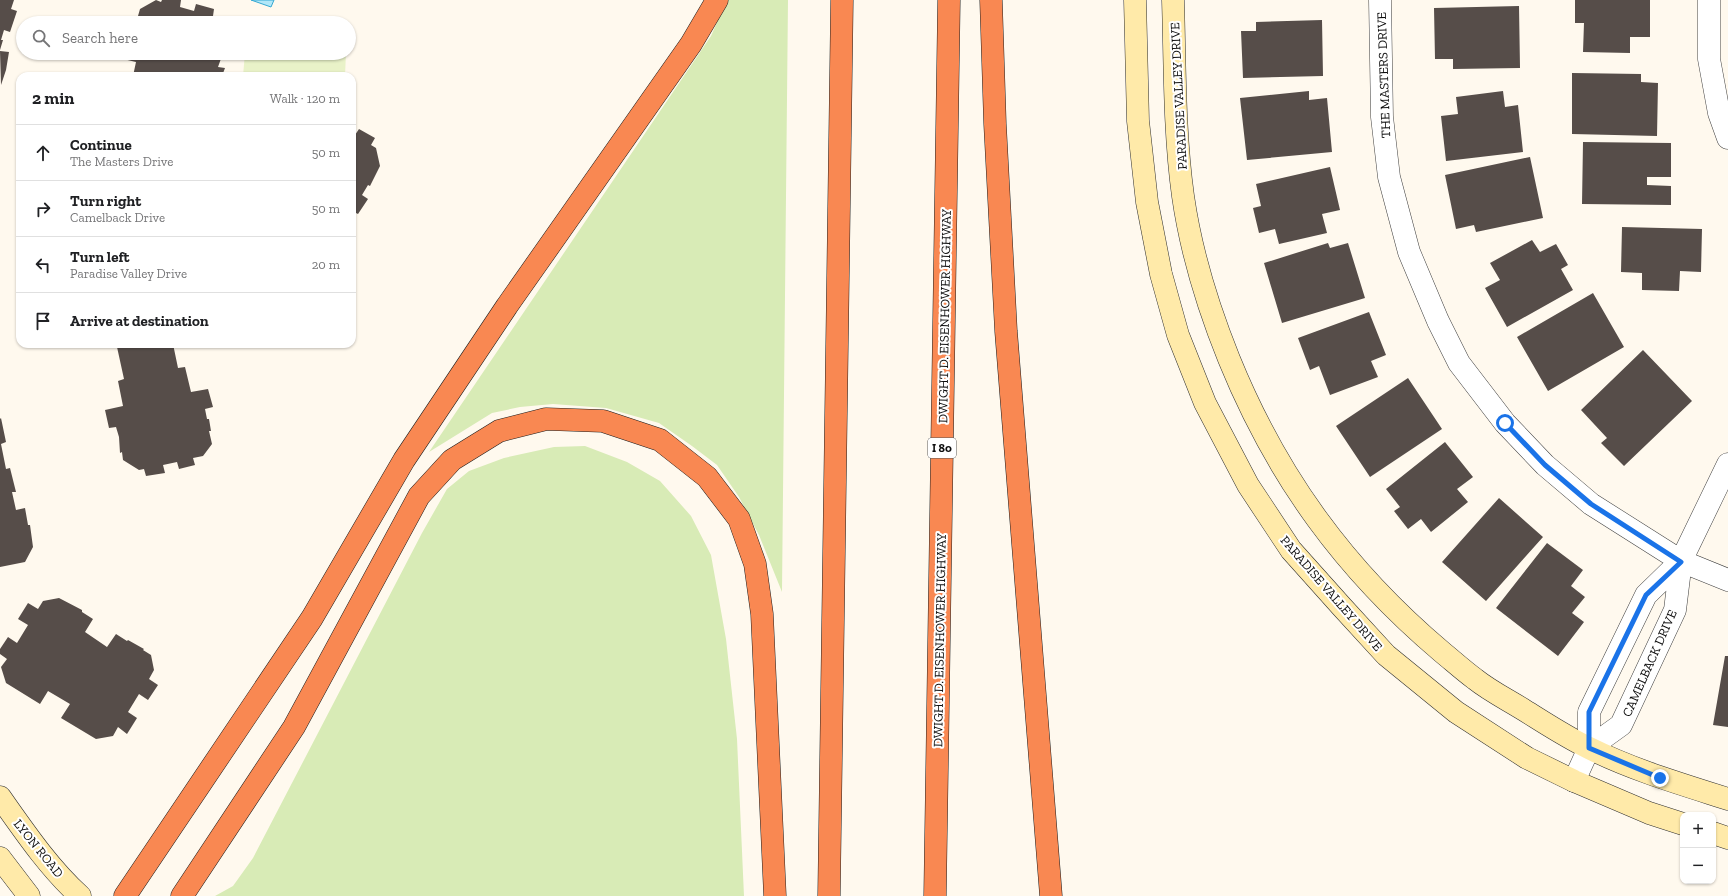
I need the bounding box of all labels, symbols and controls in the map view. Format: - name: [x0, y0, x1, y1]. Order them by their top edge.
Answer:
- street label: THE MASTERS DRIVE: [1374, 11, 1393, 138]
- search box: [16, 16, 356, 60]
- street label: PARADISE VALLEY DRIVE: [1167, 22, 1190, 170]
- icon: search: [30, 27, 52, 49]
- text: Search here: [62, 29, 138, 47]
- text: 2 min: [32, 88, 74, 108]
- text: Walk · 120 m: [270, 91, 340, 106]
- text: Continue: [70, 136, 132, 154]
- icon: ahead: [32, 142, 54, 164]
- text: 50 m: [312, 145, 340, 160]
- text: The Masters Drive: [70, 154, 173, 169]
- text: Turn right: [70, 192, 141, 210]
- icon: right: [32, 198, 54, 220]
- text: 50 m: [312, 201, 340, 216]
- street label: DWIGHT D. EISENHOWER HIGHWAY: [935, 209, 954, 423]
- text: Camelback Drive: [70, 210, 165, 225]
- text: Turn left: [70, 248, 130, 266]
- icon: left: [32, 254, 54, 276]
- text: 20 m: [312, 257, 340, 272]
- text: Paradise Valley Drive: [70, 266, 187, 281]
- icon: arrive: [32, 310, 54, 332]
- text: Arrive at destination: [70, 312, 209, 330]
- route start: [1496, 414, 1514, 432]
- road number: I 80: [928, 438, 956, 458]
- street label: DWIGHT D. EISENHOWER HIGHWAY: [930, 533, 949, 747]
- street label: PARADISE VALLEY DRIVE: [1278, 533, 1386, 654]
- street label: CAMELBACK DRIVE: [1619, 607, 1680, 719]
- route end: [1651, 769, 1669, 787]
- map controls: [1680, 812, 1716, 884]
- button: +: [1680, 812, 1716, 848]
- street label: LYON ROAD: [11, 816, 67, 880]
- button: −: [1680, 848, 1716, 884]

